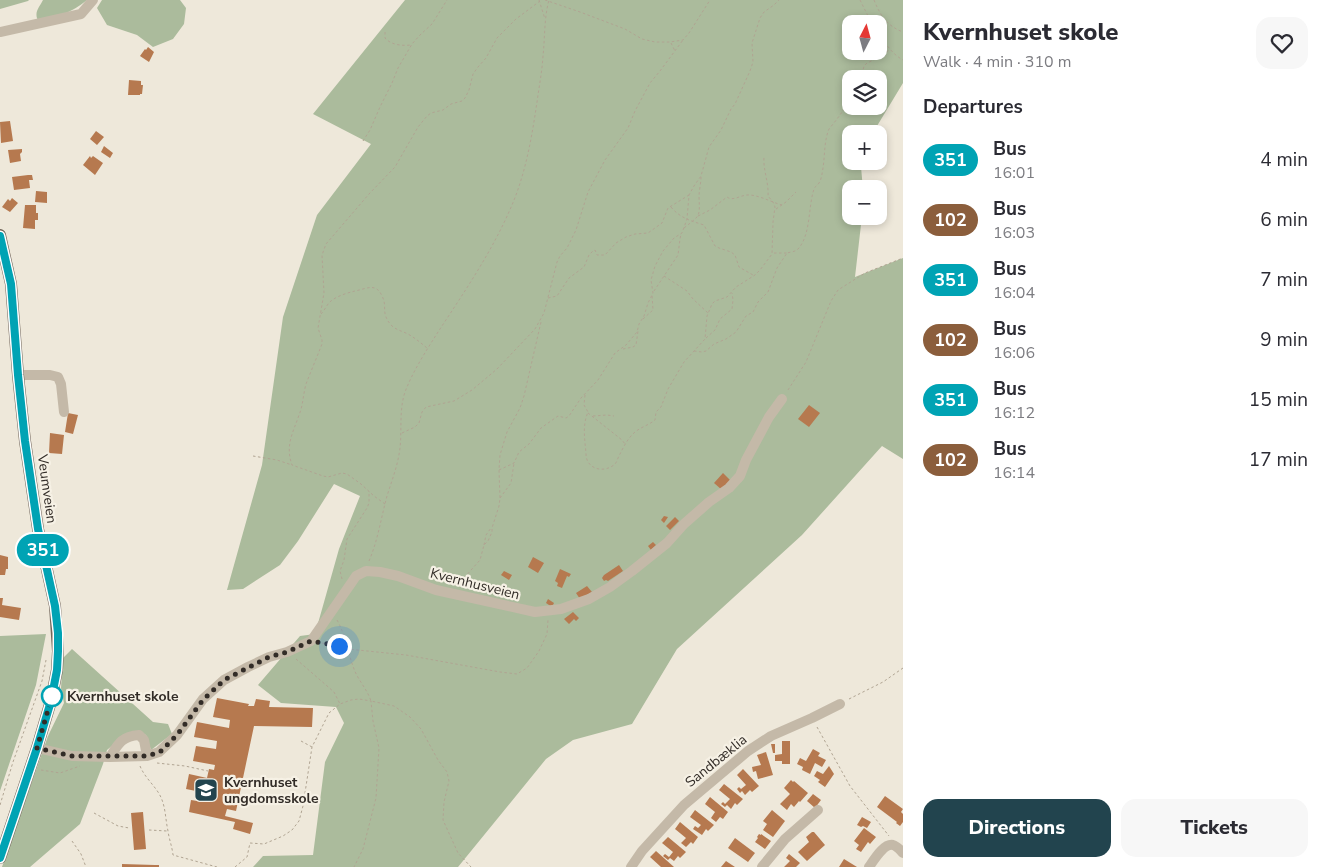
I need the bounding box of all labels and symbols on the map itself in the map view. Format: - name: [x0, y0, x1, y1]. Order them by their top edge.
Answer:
- north arrow: [842, 15, 888, 60]
- street label: Veumveien: [33, 452, 61, 525]
- line badge: 351: [14, 534, 72, 566]
- street label: Kvernhusveien: [428, 564, 522, 604]
- your location: [327, 634, 352, 659]
- marker: Kvernhuset skole: [41, 685, 63, 707]
- place label: Kvernhuset skole: [67, 687, 179, 706]
- street label: Sandbæklia: [681, 730, 751, 792]
- place label: Kvernhuset ungdomsskole: [224, 773, 319, 808]
- school or university icon: Kvernhuset ungdomsskole: [193, 777, 219, 803]

